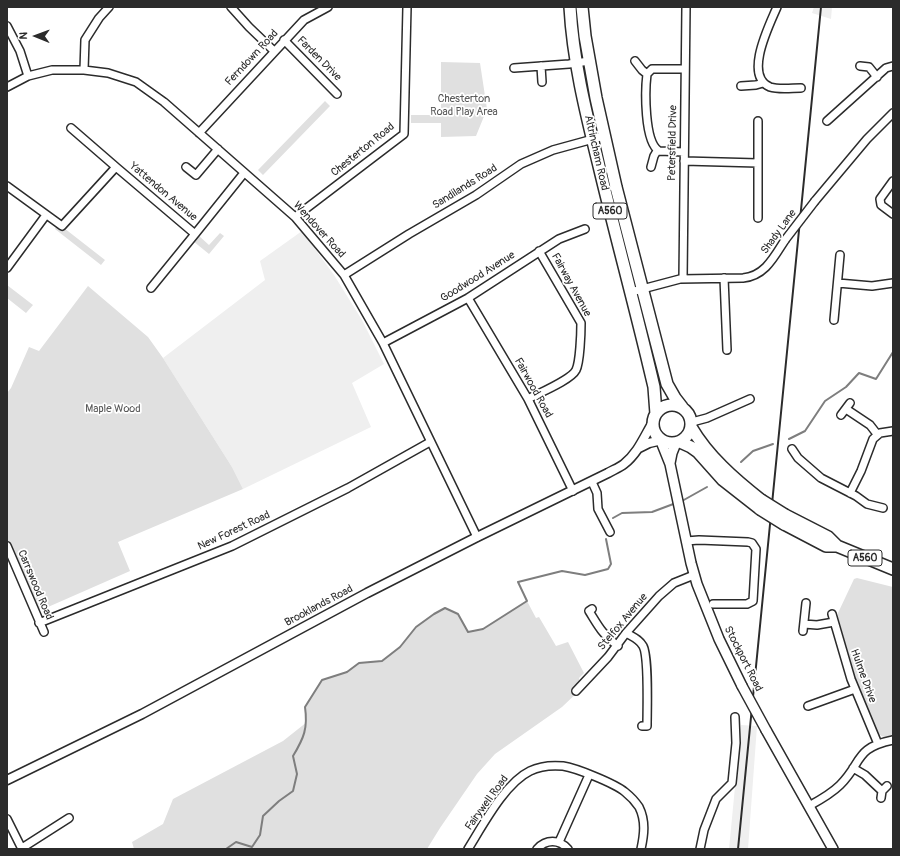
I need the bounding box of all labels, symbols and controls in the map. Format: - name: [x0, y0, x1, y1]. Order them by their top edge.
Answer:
- north arrow: [16, 16, 56, 56]
- street label: Ferndown Road: [223, 27, 281, 89]
- text: N: [17, 32, 30, 40]
- street label: Farden Drive: [294, 34, 344, 84]
- park label: Chesterton Road Play Area: [430, 92, 498, 118]
- street label: Petersfield Drive: [666, 105, 680, 181]
- street label: Altrincham Road: [581, 114, 611, 192]
- street label: Chesterton Road: [329, 120, 397, 180]
- street label: Yattendon Avenue: [126, 160, 200, 224]
- street label: Sandilands Road: [430, 162, 500, 212]
- street label: Wendover Road: [290, 199, 348, 261]
- road number: A560: [593, 203, 627, 219]
- street label: Shady Lane: [758, 207, 800, 257]
- street label: Goodwood Avenue: [438, 249, 518, 305]
- street label: Fairway Avenue: [548, 251, 594, 319]
- street label: Fairwood Road: [511, 356, 555, 420]
- park label: Maple Wood: [85, 402, 141, 416]
- street label: New Forest Road: [196, 508, 272, 554]
- street label: Carrswood Road: [14, 548, 56, 622]
- road number: A560: [848, 550, 882, 566]
- street label: Brooklands Road: [283, 582, 355, 630]
- street label: Stelfox Avenue: [595, 591, 651, 653]
- street label: Stockport Road: [721, 624, 765, 694]
- street label: Hulme Drive: [847, 647, 879, 705]
- street label: Fairywell Road: [463, 773, 511, 833]

